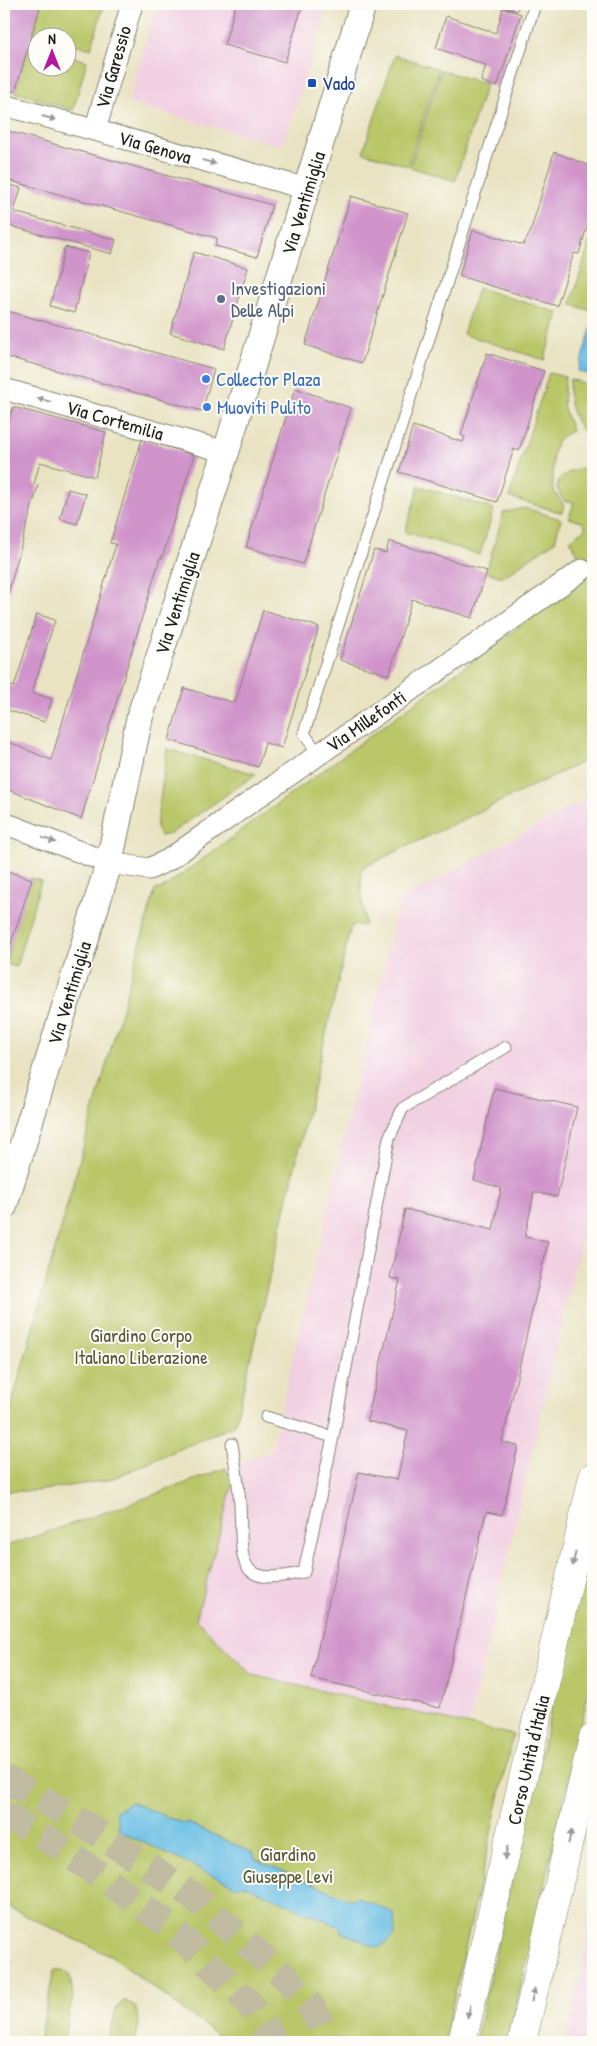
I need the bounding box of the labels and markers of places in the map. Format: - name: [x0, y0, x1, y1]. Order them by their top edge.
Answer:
- place label: Vado: [322, 70, 356, 96]
- marker: Vado: [306, 77, 318, 89]
- place label: Investigazioni Delle Alpi: [231, 275, 326, 323]
- marker: Investigazioni Delle Alpi: [215, 293, 227, 305]
- place label: Collector Plaza: [216, 366, 321, 392]
- marker: Collector Plaza: [200, 373, 212, 385]
- place label: Muoviti Pulito: [217, 394, 311, 420]
- marker: Muoviti Pulito: [201, 401, 213, 413]

